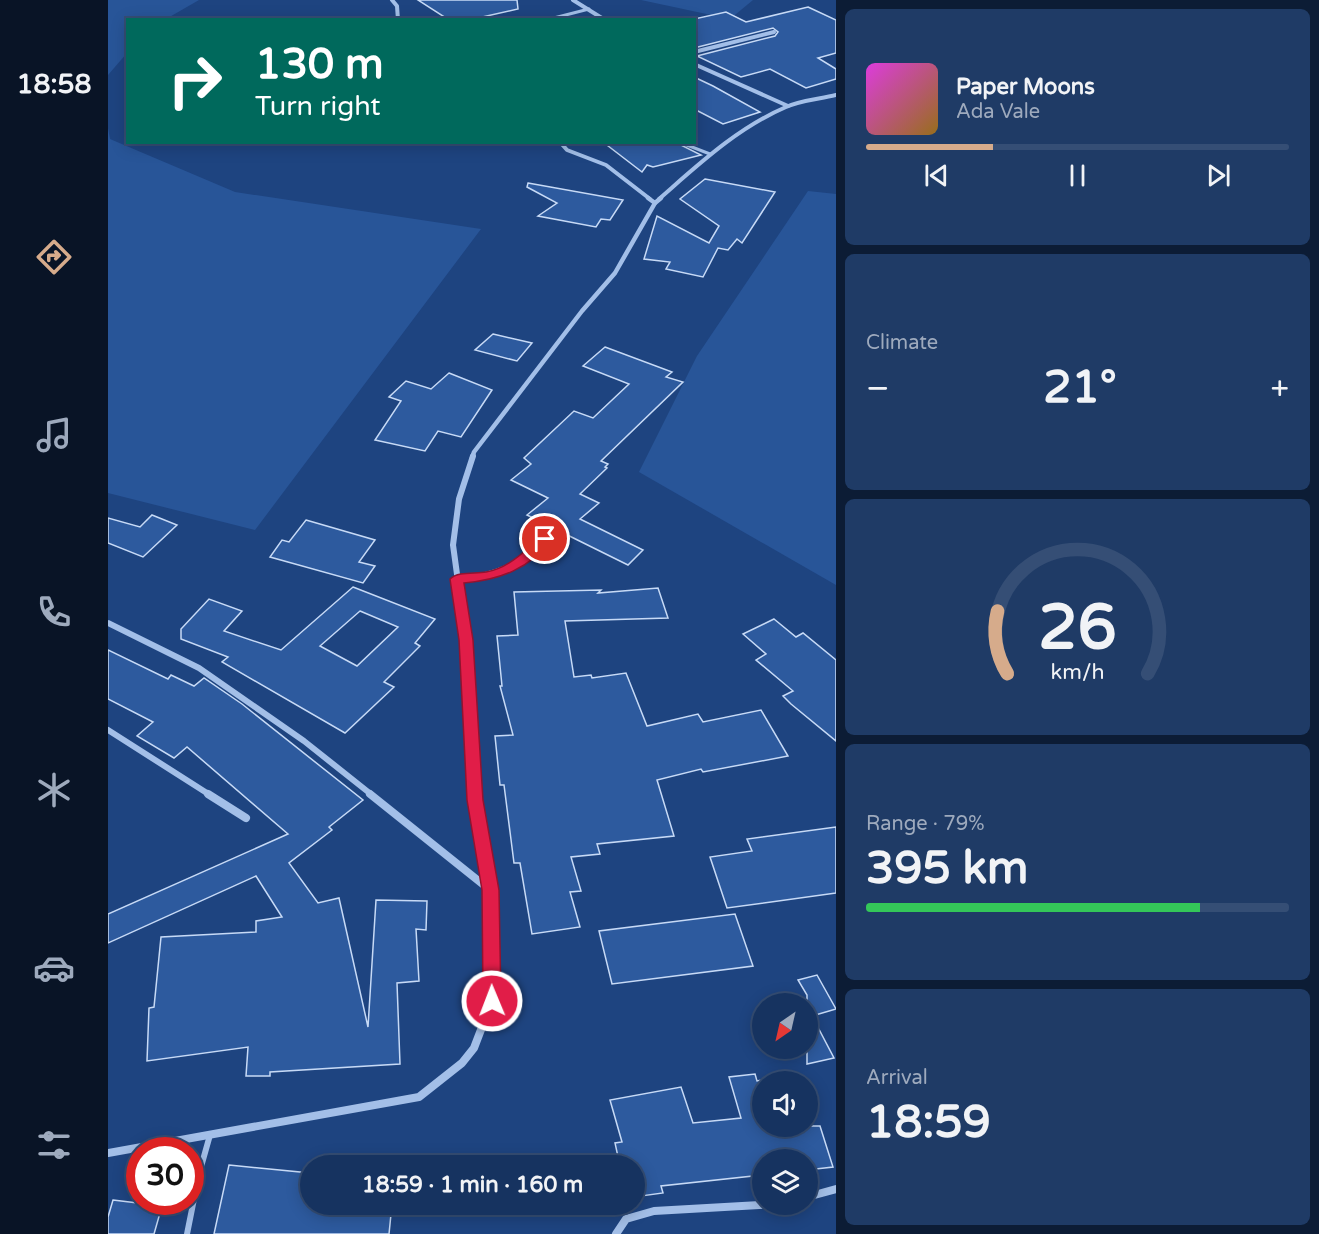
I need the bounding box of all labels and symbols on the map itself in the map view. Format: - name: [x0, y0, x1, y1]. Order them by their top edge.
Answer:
- pin: [519, 513, 570, 564]
- position arrow: [460, 969, 524, 1033]
- north arrow: [752, 993, 818, 1059]
- speed limit sign: 30: [126, 1137, 204, 1215]

